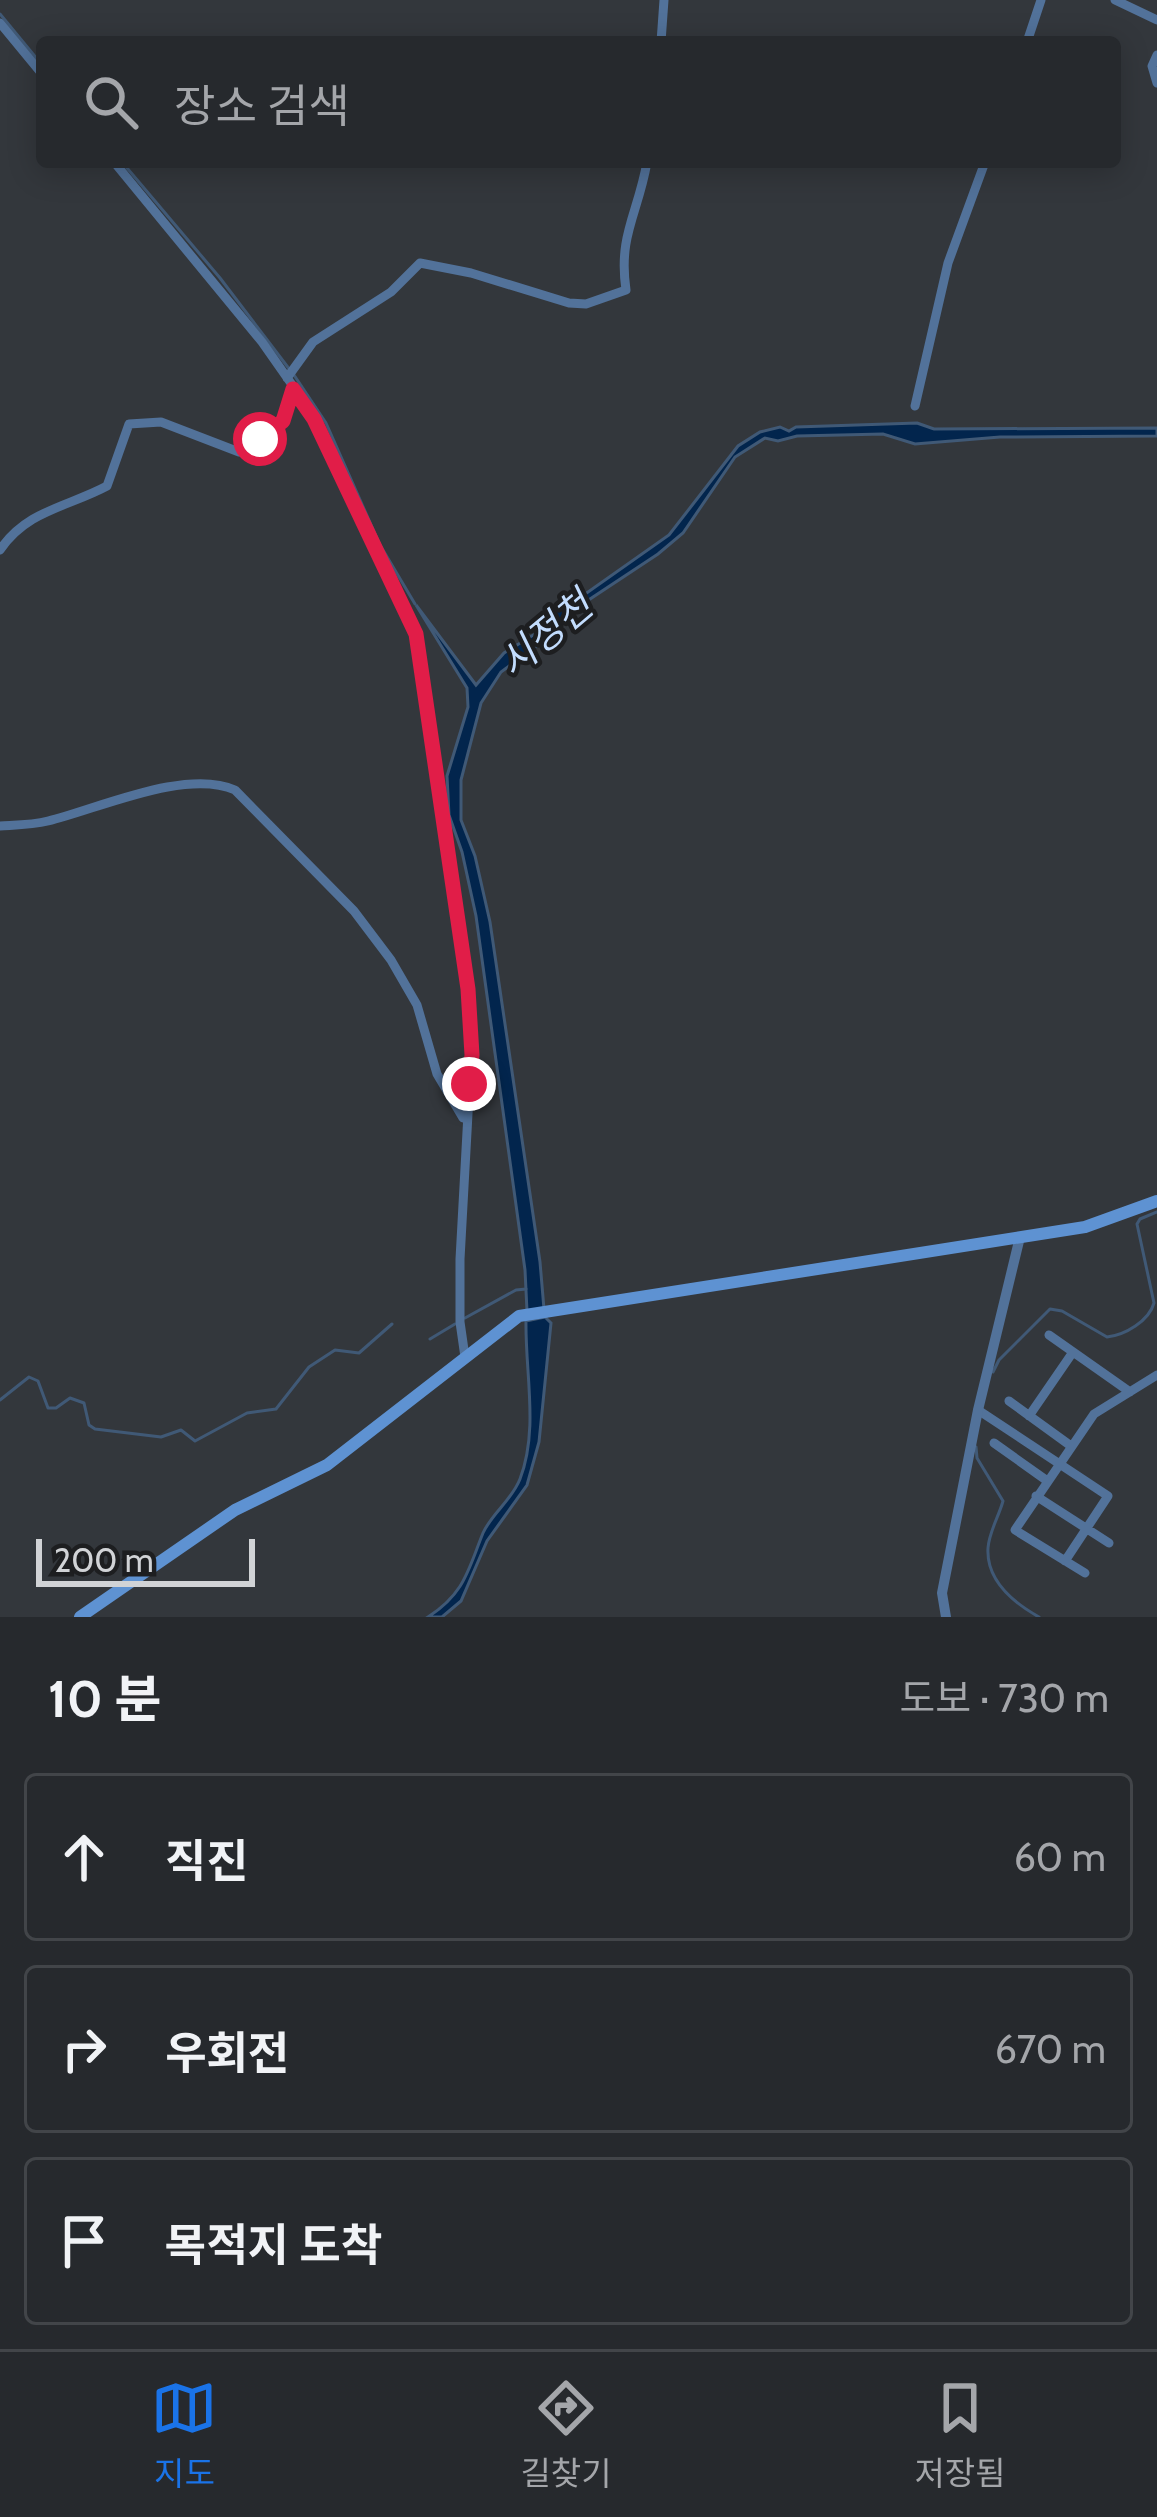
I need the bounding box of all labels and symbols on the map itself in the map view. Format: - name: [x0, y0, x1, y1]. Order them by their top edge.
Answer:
- route start: [233, 412, 287, 466]
- water label: 시정천: [488, 578, 605, 687]
- route end: [442, 1057, 496, 1111]
- scale bar: [36, 1533, 255, 1586]

